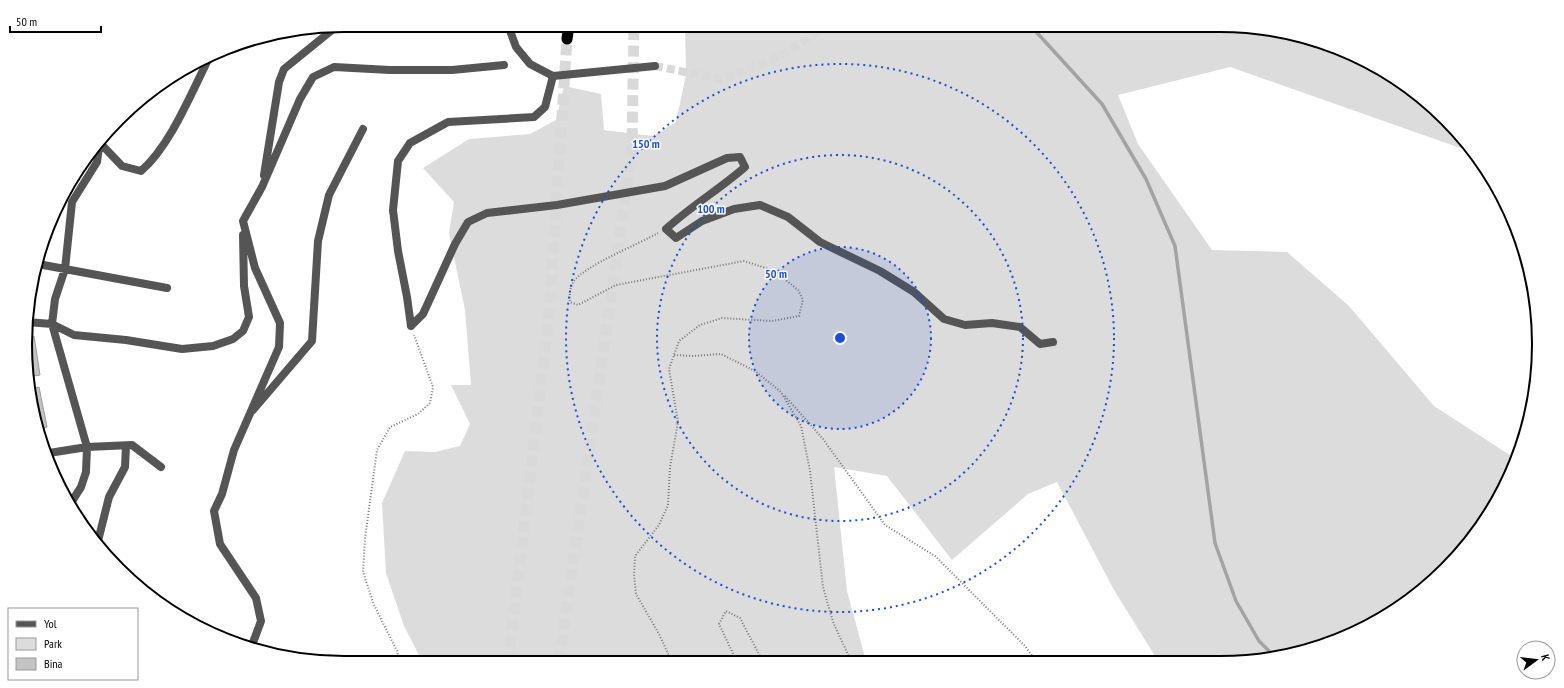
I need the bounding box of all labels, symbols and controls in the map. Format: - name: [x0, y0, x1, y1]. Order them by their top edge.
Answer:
- scale bar: [10, 8, 101, 34]
- text: 50 m: [16, 14, 37, 29]
- text: 150 m: [632, 136, 660, 151]
- text: 100 m: [697, 201, 725, 216]
- text: 50 m: [765, 266, 787, 281]
- centre of rings: [833, 331, 847, 345]
- legend: [8, 608, 138, 680]
- text: Yol: [44, 616, 57, 631]
- text: Park: [44, 636, 62, 651]
- north arrow: [1516, 640, 1556, 680]
- text: K: [1538, 653, 1553, 662]
- text: Bina: [44, 656, 63, 671]

